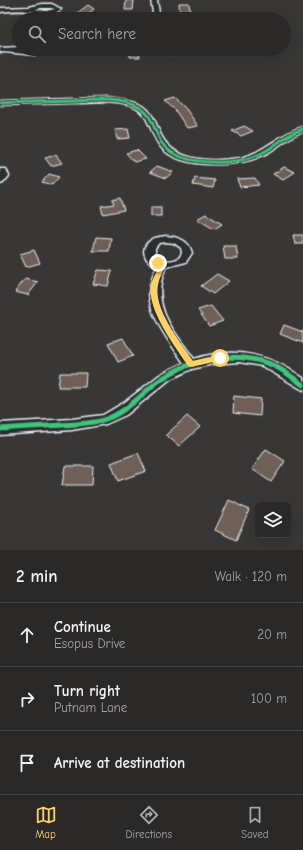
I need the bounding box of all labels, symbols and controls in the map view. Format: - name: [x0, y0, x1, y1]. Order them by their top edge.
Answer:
- search box: [12, 12, 291, 56]
- icon: search: [26, 23, 48, 45]
- text: Search here: [58, 25, 136, 43]
- route end: [149, 254, 167, 272]
- route start: [211, 349, 229, 367]
- map controls: [255, 502, 291, 538]
- button: layers: [255, 502, 291, 538]
- text: 2 min: [16, 567, 57, 586]
- text: Walk · 120 m: [215, 569, 287, 584]
- text: Continue: [54, 618, 111, 636]
- icon: ahead: [16, 624, 38, 646]
- text: 20 m: [257, 627, 287, 642]
- text: Esopus Drive: [54, 636, 125, 651]
- text: Turn right: [54, 682, 120, 700]
- icon: right: [16, 688, 38, 710]
- text: 100 m: [251, 691, 287, 706]
- text: Putnam Lane: [54, 700, 127, 715]
- icon: arrive: [16, 752, 38, 774]
- text: Arrive at destination: [54, 754, 185, 772]
- tab: Map: [35, 804, 57, 841]
- tab: Directions: [126, 804, 172, 841]
- tab: Saved: [241, 804, 268, 841]

